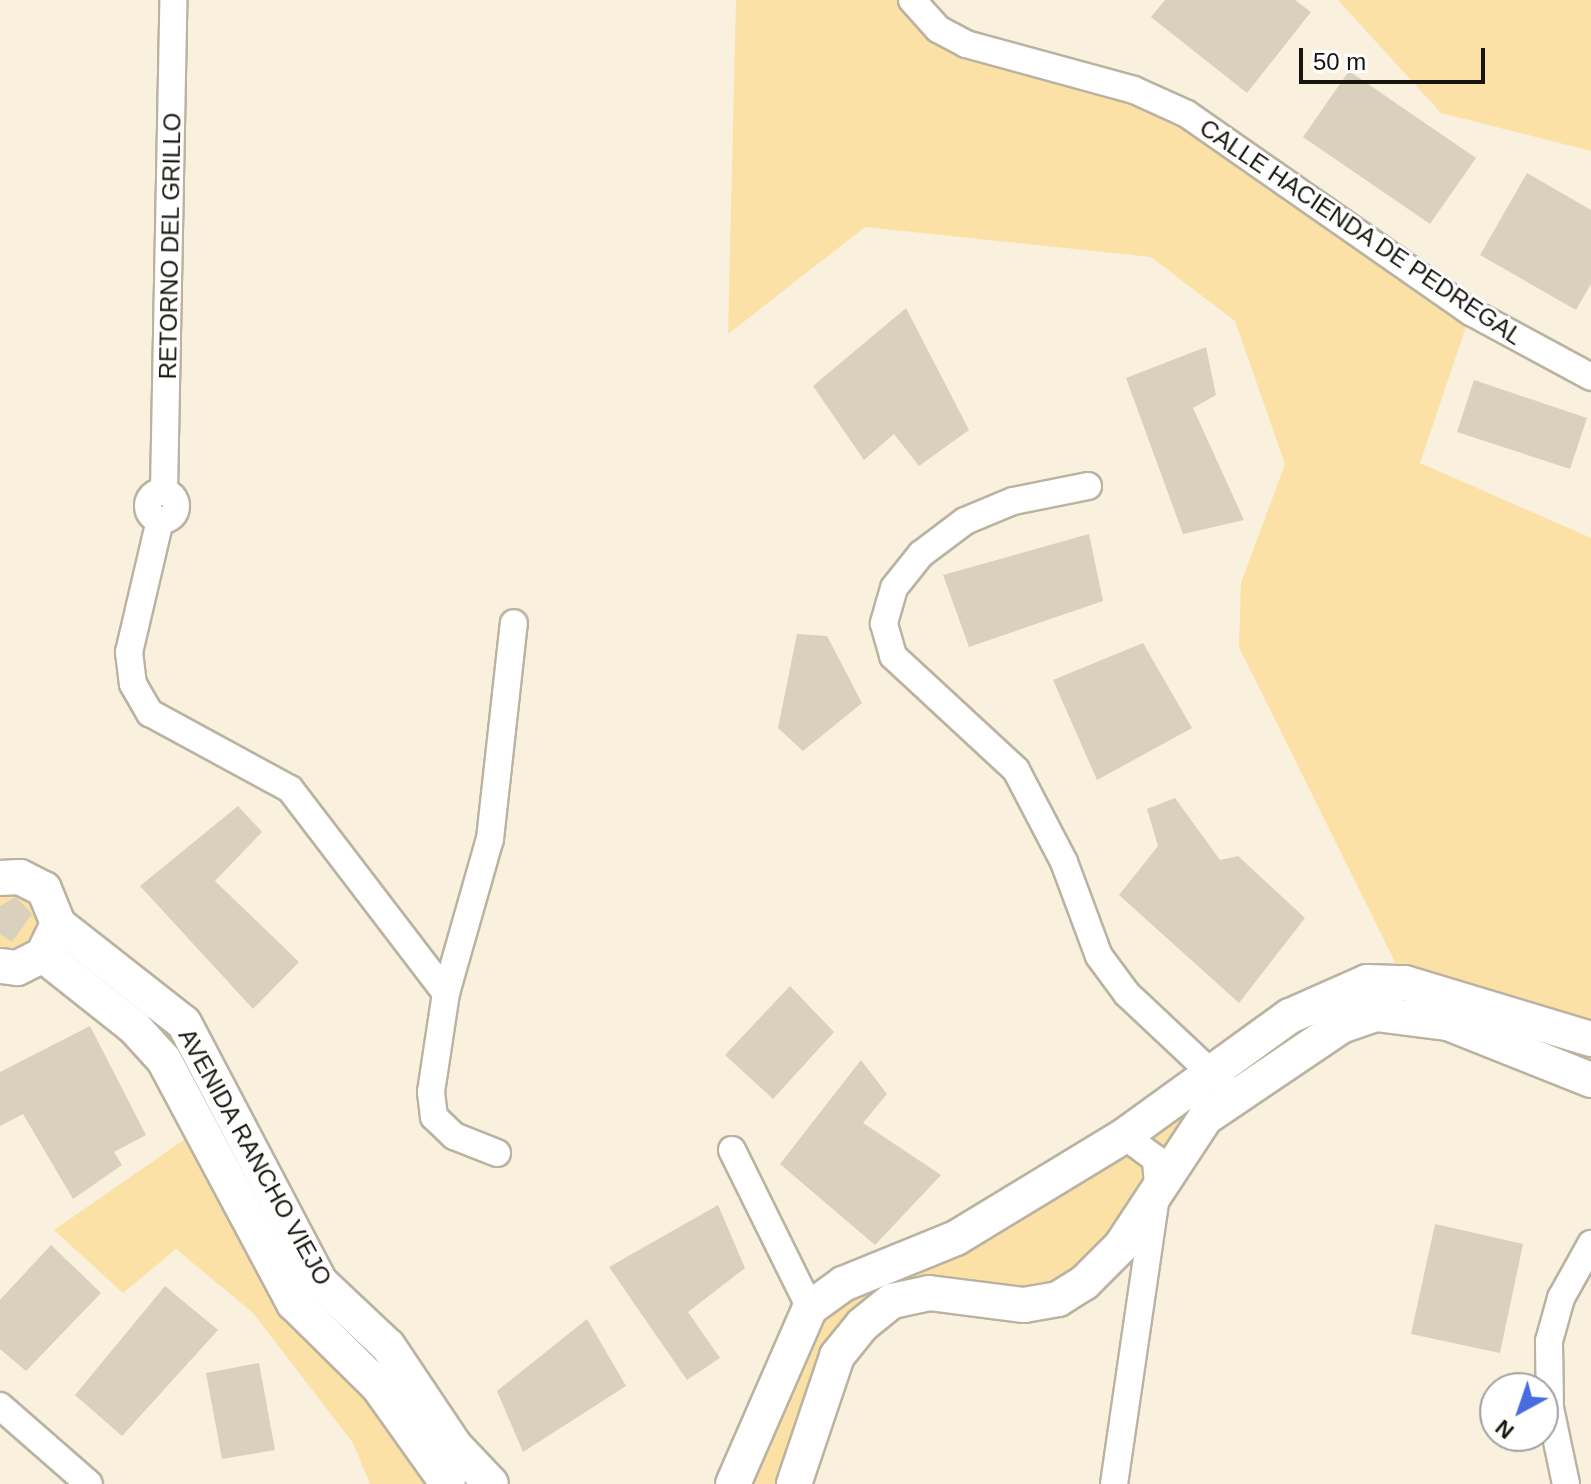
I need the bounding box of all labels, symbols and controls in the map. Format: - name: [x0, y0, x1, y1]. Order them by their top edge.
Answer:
- scale bar: [1303, 32, 1489, 82]
- text: 50 m: [1313, 48, 1366, 75]
- street label: RETORNO DEL GRILLO: [153, 112, 187, 380]
- street label: CALLE HACIENDA DE PEDREGAL: [1194, 113, 1528, 351]
- street label: AVENIDA RANCHO VIEJO: [172, 1023, 338, 1291]
- north arrow: [1479, 1372, 1559, 1452]
- text: N: [1490, 1415, 1519, 1444]

